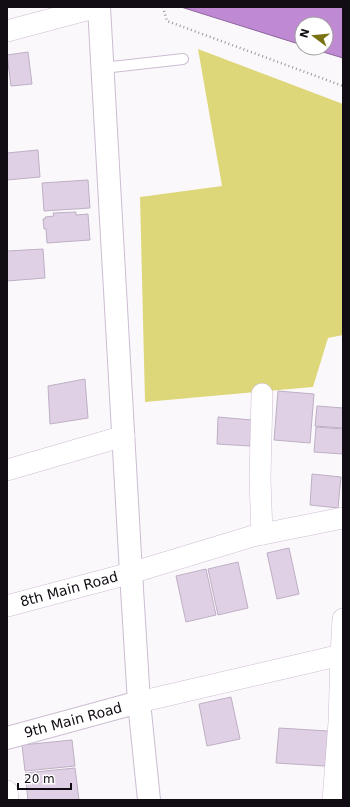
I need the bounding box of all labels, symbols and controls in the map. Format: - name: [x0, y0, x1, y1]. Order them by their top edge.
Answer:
- north arrow: [294, 16, 334, 56]
- text: N: [297, 27, 312, 40]
- street label: 8th Main Road: [18, 568, 120, 610]
- street label: 9th Main Road: [22, 699, 124, 741]
- scale bar: [18, 765, 71, 791]
- text: 20 m: [24, 772, 55, 786]

